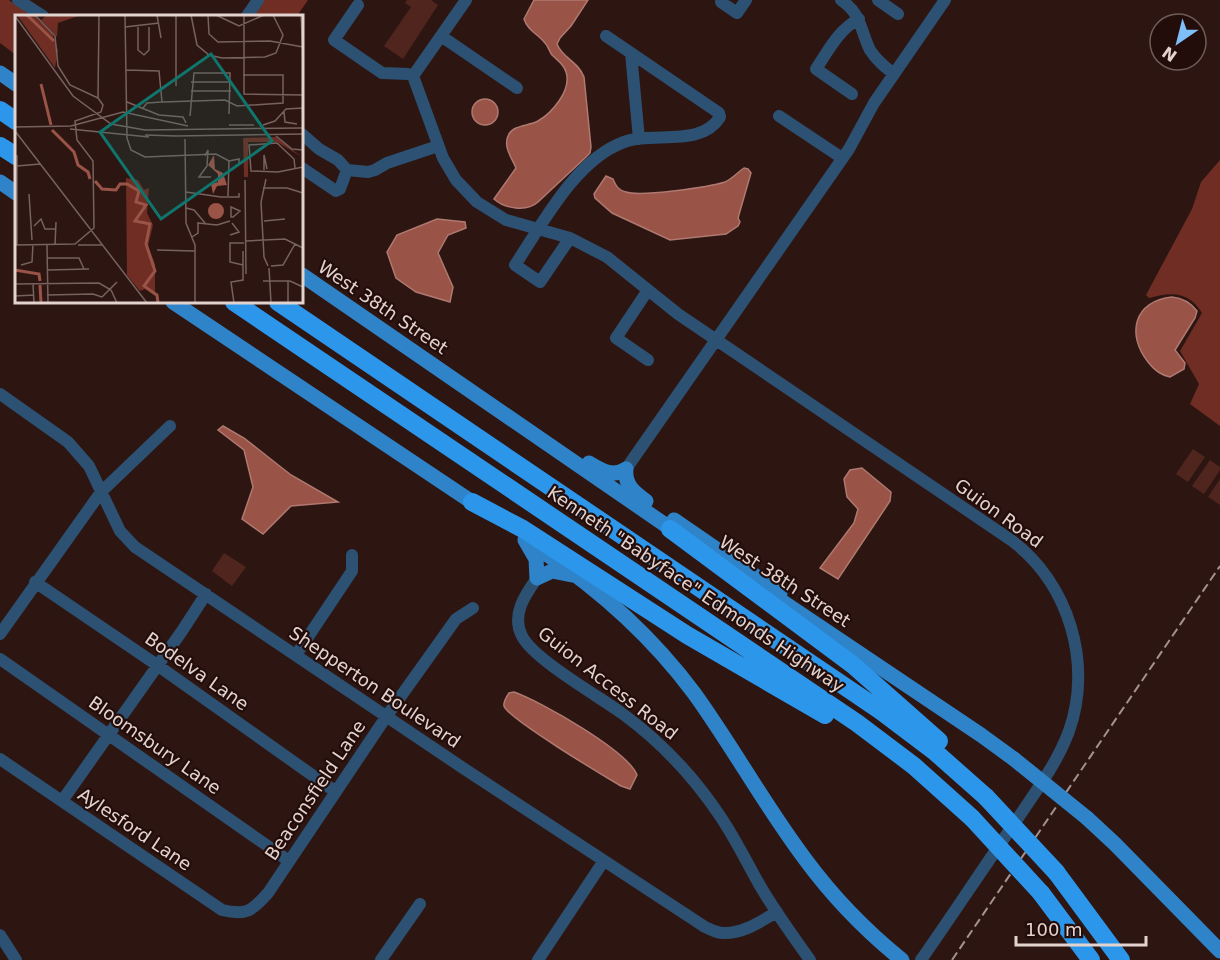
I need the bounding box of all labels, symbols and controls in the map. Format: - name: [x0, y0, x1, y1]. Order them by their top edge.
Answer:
- north arrow: [1148, 12, 1208, 72]
- inset map: [15, 15, 303, 303]
- text: N: [1159, 42, 1181, 65]
- street label: West 38th Street: [314, 256, 452, 358]
- street label: Guion Road: [951, 474, 1047, 552]
- street label: Kenneth "Babyface" Edmonds Highway: [544, 482, 849, 697]
- street label: West 38th Street: [716, 531, 854, 631]
- street label: Shepperton Boulevard: [286, 622, 464, 752]
- street label: Guion Access Road: [534, 622, 682, 744]
- street label: Bodelva Lane: [141, 627, 253, 715]
- street label: Bloomsbury Lane: [85, 692, 225, 798]
- street label: Beaconsfield Lane: [260, 716, 370, 864]
- street label: Aylesford Lane: [74, 783, 196, 875]
- scale bar: [1016, 909, 1146, 947]
- text: 100 m: [1025, 919, 1083, 940]

